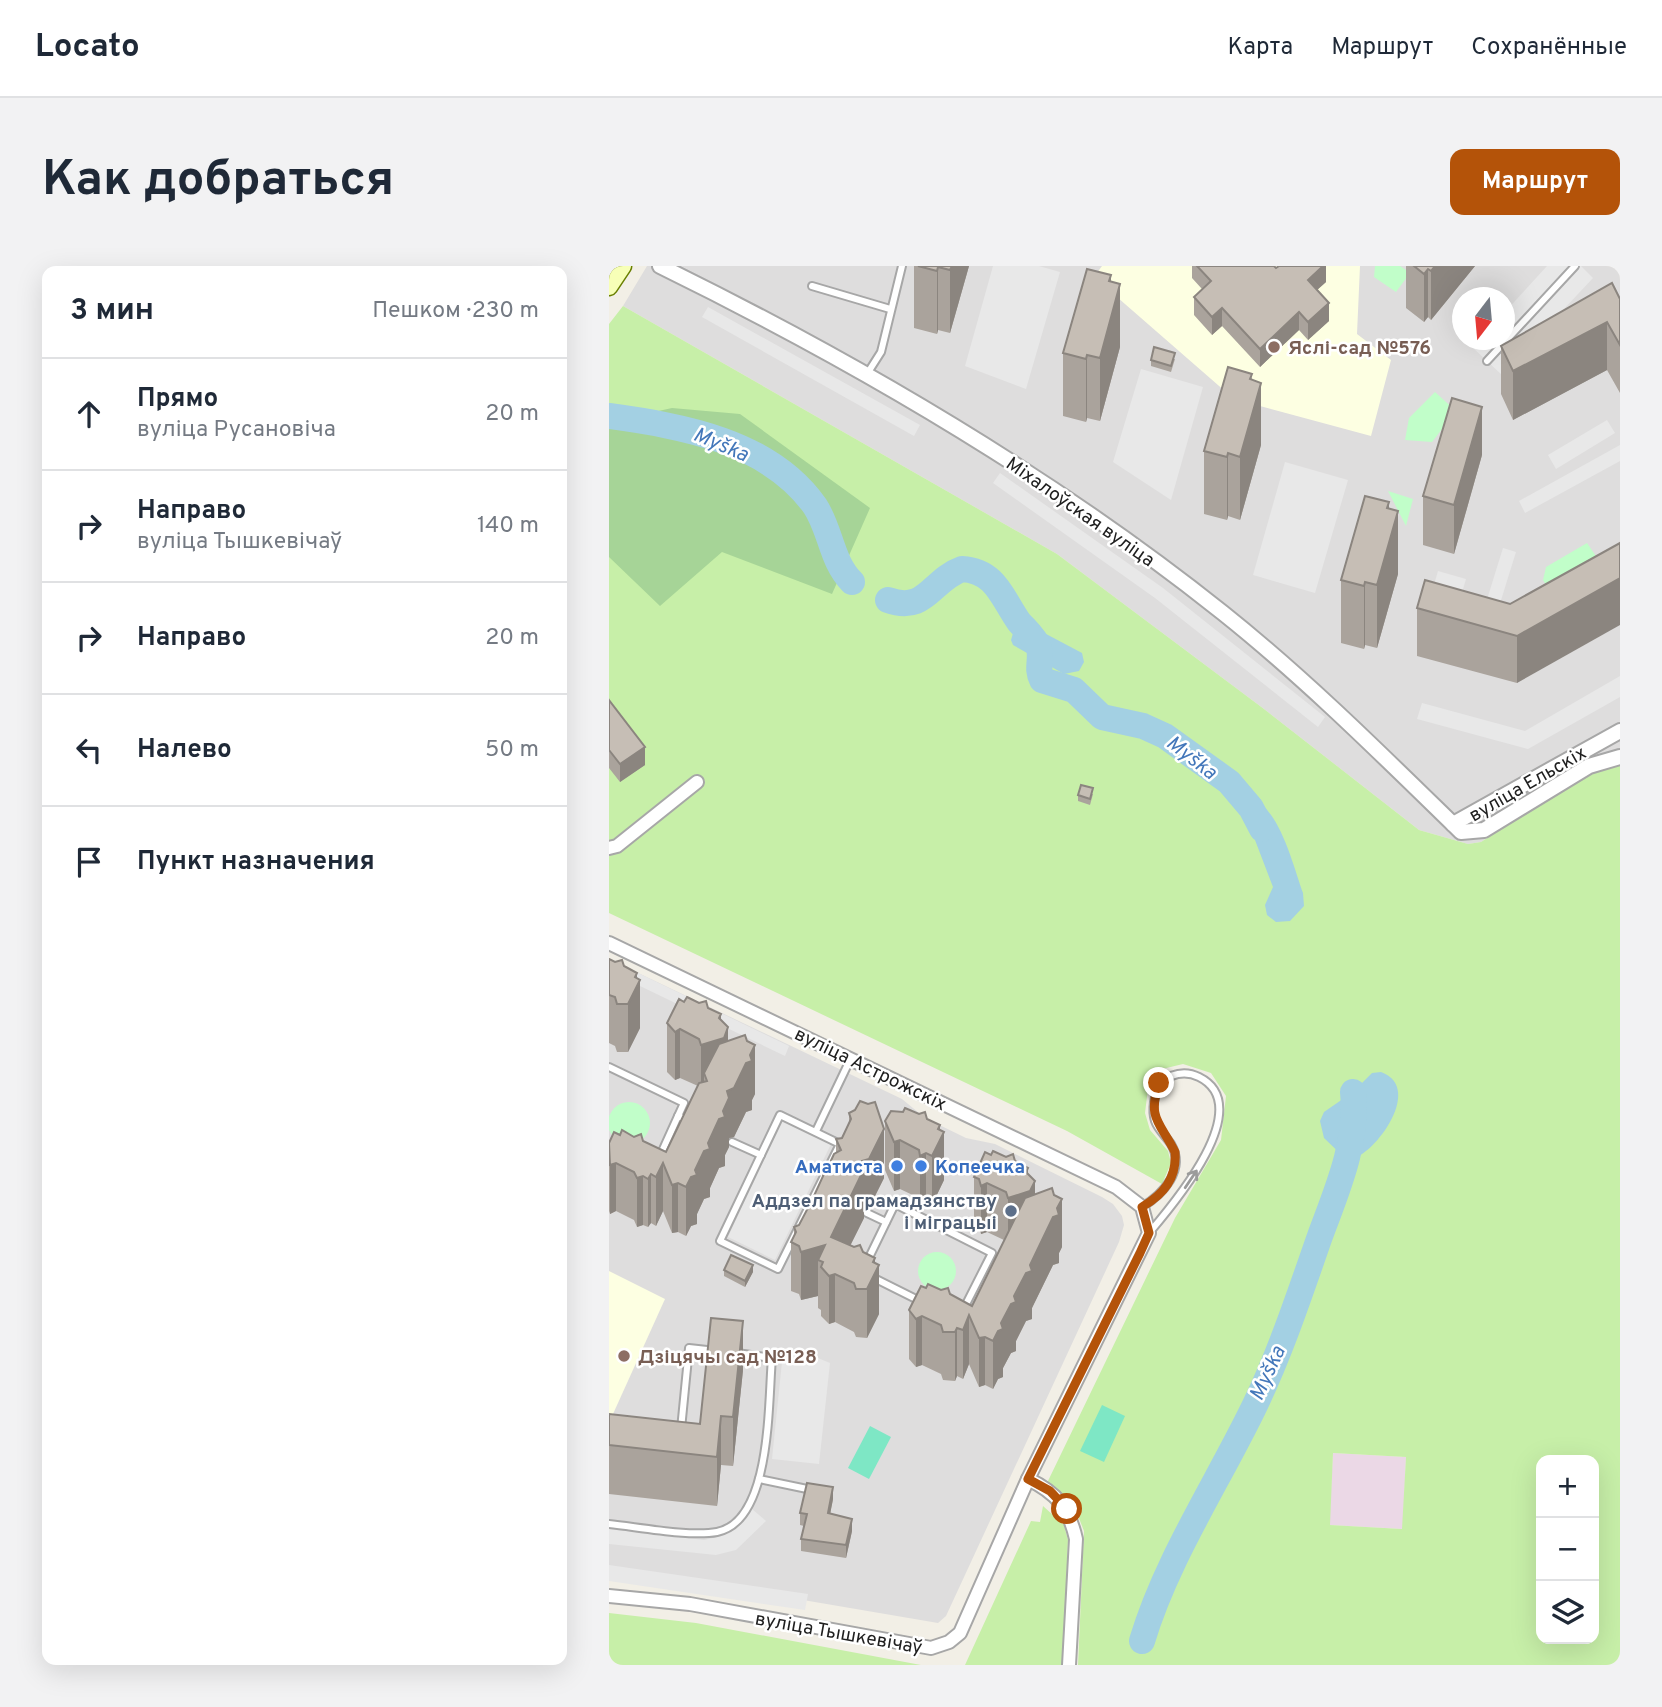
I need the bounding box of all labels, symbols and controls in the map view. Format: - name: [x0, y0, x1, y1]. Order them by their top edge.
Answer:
- text: Locato: [35, 27, 140, 69]
- text: Карта: [1227, 33, 1293, 63]
- text: Маршрут: [1331, 33, 1433, 63]
- text: Сохранённые: [1471, 33, 1627, 63]
- button: Маршрут: [1450, 149, 1620, 215]
- text: Как добраться: [42, 151, 394, 213]
- north arrow: [1452, 287, 1515, 350]
- text: 3 мин: [70, 293, 154, 330]
- text: Пешком · 230 m: [372, 297, 539, 326]
- place label: Яслі-сад №576: [1288, 337, 1431, 361]
- marker: Яслі-сад №576: [1266, 339, 1282, 355]
- text: Прямо: [137, 383, 218, 416]
- icon: ahead: [70, 395, 108, 433]
- text: 20 m: [485, 400, 539, 429]
- text: вуліца Русановіча: [137, 416, 336, 445]
- water label: Муška: [689, 422, 752, 469]
- street label: Міхалоўская вуліца: [1001, 452, 1159, 573]
- text: Направо: [137, 495, 246, 528]
- icon: right: [70, 507, 108, 545]
- text: 140 m: [477, 512, 539, 541]
- text: вуліца Тышкевічаў: [137, 528, 342, 557]
- icon: right: [70, 619, 108, 657]
- text: Направо: [137, 622, 246, 655]
- text: 20 m: [485, 624, 539, 653]
- water label: Муška: [1160, 730, 1222, 787]
- icon: left: [70, 731, 108, 769]
- text: Налево: [137, 734, 232, 767]
- text: 50 m: [485, 736, 539, 765]
- street label: вуліца Ельскіх: [1465, 741, 1591, 828]
- icon: arrive: [70, 843, 108, 881]
- text: Пункт назначения: [137, 846, 375, 879]
- street label: вуліца Астрожскіх: [790, 1023, 950, 1117]
- route end: [1143, 1067, 1174, 1098]
- place label: Аматиста: [795, 1156, 883, 1180]
- place label: Копеечка: [935, 1156, 1025, 1180]
- marker: Аматиста: [889, 1158, 905, 1174]
- marker: Копеечка: [913, 1158, 929, 1174]
- one-way arrow: [1184, 1170, 1198, 1189]
- place label: Аддзел па грамадзянству і міграцыі: [752, 1190, 997, 1236]
- marker: Аддзел па грамадзянству і міграцыі: [1003, 1203, 1019, 1219]
- water label: Муška: [1244, 1342, 1293, 1405]
- place label: Дзіцячы сад №128: [638, 1346, 817, 1370]
- marker: Дзіцячы сад №128: [616, 1348, 632, 1364]
- map controls: [1536, 1455, 1599, 1644]
- button: +: [1536, 1455, 1599, 1518]
- route start: [1051, 1493, 1082, 1524]
- button: −: [1536, 1518, 1599, 1581]
- button: layers: [1536, 1581, 1599, 1644]
- street label: вуліца Тышкевічаў: [753, 1607, 924, 1660]

